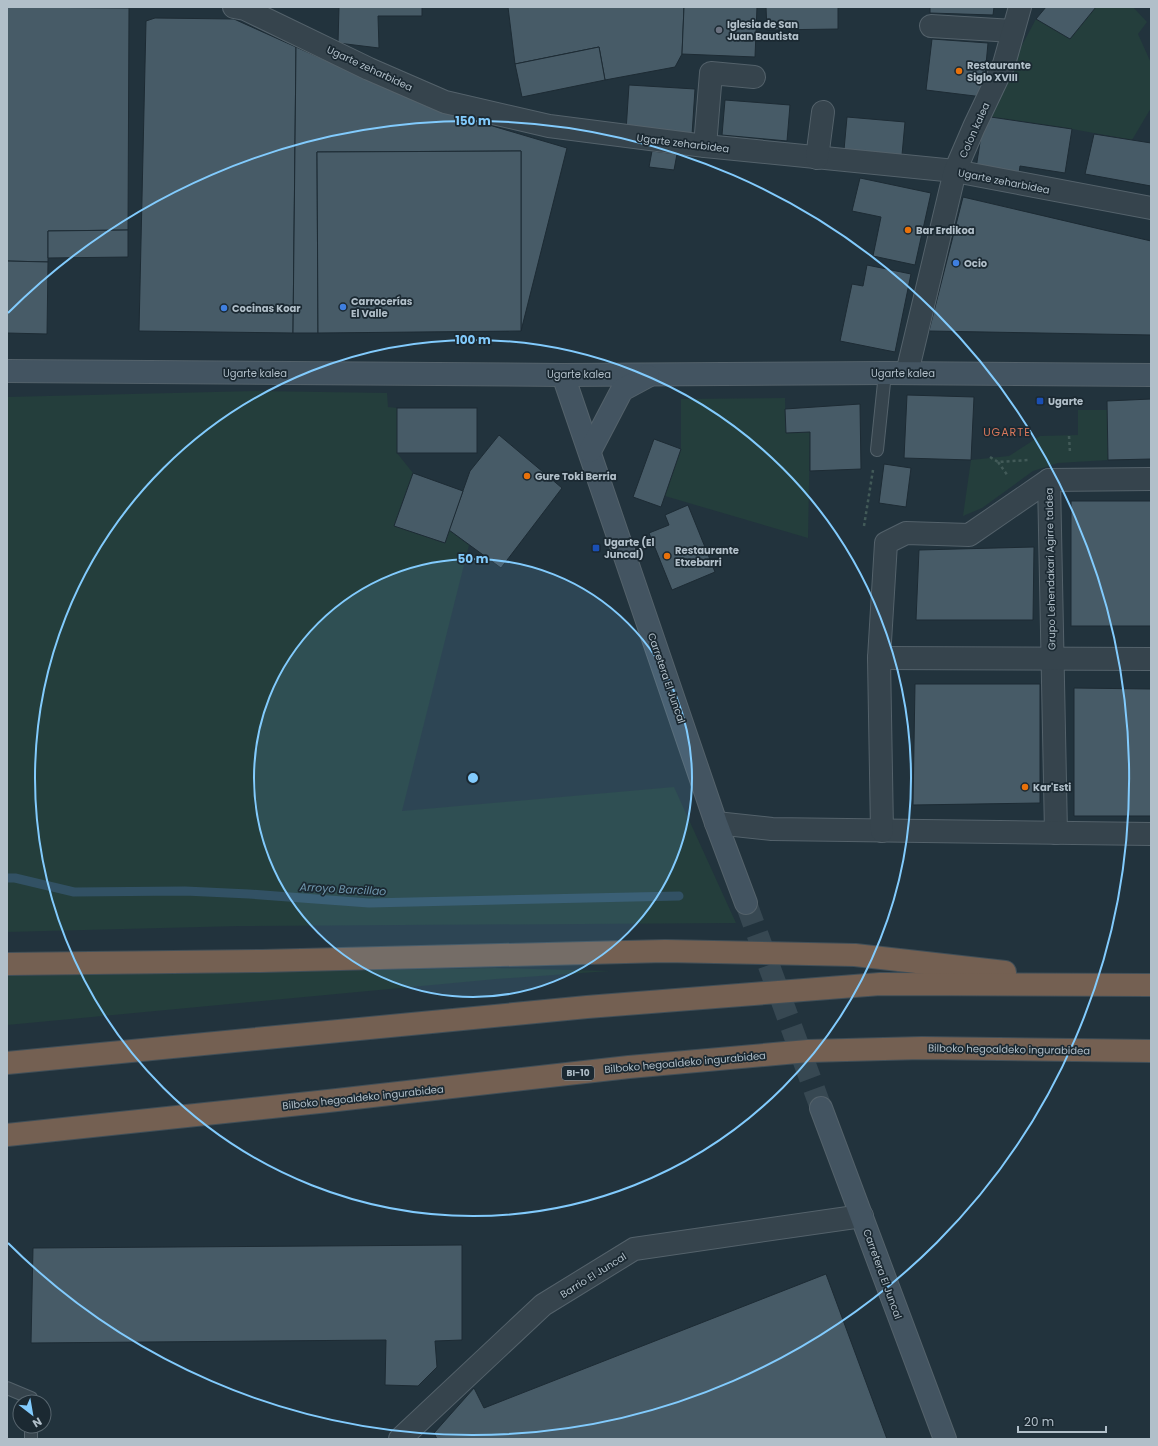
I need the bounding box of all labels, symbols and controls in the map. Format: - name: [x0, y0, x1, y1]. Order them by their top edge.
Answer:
- place label: Iglesia de San Juan Bautista: [727, 17, 799, 44]
- marker: Iglesia de San Juan Bautista: [714, 25, 724, 35]
- street label: Ugarte zeharbidea: [324, 42, 415, 95]
- place label: Restaurante Siglo XVIII: [967, 58, 1031, 85]
- marker: Restaurante Siglo XVIII: [954, 66, 964, 76]
- street label: Colon kalea: [956, 100, 993, 160]
- text: 150 m: [455, 112, 491, 129]
- street label: Ugarte zeharbidea: [636, 130, 730, 157]
- street label: Ugarte zeharbidea: [957, 165, 1051, 198]
- place label: Bar Erdikoa: [916, 223, 975, 238]
- marker: Bar Erdikoa: [903, 225, 913, 235]
- place label: Ocio: [964, 256, 988, 271]
- marker: Ocio: [951, 258, 961, 268]
- place label: Carrocerías El Valle: [351, 294, 413, 321]
- place label: Cocinas Koar: [232, 301, 301, 316]
- marker: Carrocerías El Valle: [338, 302, 348, 312]
- marker: Cocinas Koar: [219, 303, 229, 313]
- text: 100 m: [455, 331, 491, 348]
- street label: Ugarte kalea: [223, 366, 287, 381]
- street label: Ugarte kalea: [871, 366, 935, 381]
- street label: Ugarte kalea: [547, 367, 611, 382]
- place label: Ugarte: [1048, 394, 1083, 409]
- marker: Ugarte: [1035, 396, 1045, 406]
- district label: UGARTE: [983, 424, 1031, 440]
- place label: Gure Toki Berria: [535, 469, 617, 484]
- marker: Gure Toki Berria: [522, 471, 532, 481]
- street label: Grupo Lehendakari Agirre taldea: [1042, 488, 1059, 650]
- place label: Ugarte (El Juncal): [604, 535, 654, 562]
- marker: Ugarte (El Juncal): [591, 543, 601, 553]
- place label: Restaurante Etxebarri: [675, 543, 739, 570]
- text: 50 m: [458, 550, 489, 567]
- marker: Restaurante Etxebarri: [662, 551, 672, 561]
- street label: Carretera El Juncal: [644, 631, 689, 725]
- centre of rings: [466, 771, 480, 785]
- place label: Kar'Esti: [1033, 780, 1071, 795]
- marker: Kar'Esti: [1020, 782, 1030, 792]
- water label: Arroyo Barcillao: [298, 879, 387, 899]
- street label: Bilboko hegoaldeko ingurabidea: [928, 1041, 1090, 1058]
- street label: Bilboko hegoaldeko ingurabidea: [604, 1048, 766, 1077]
- road number: BI-10: [562, 1066, 594, 1080]
- street label: Bilboko hegoaldeko ingurabidea: [282, 1082, 444, 1113]
- street label: Carretera El Juncal: [859, 1227, 906, 1321]
- street label: Barrio El Juncal: [557, 1249, 629, 1302]
- north arrow: [12, 1394, 52, 1434]
- scale bar: [1018, 1408, 1106, 1434]
- text: 20 m: [1024, 1413, 1054, 1430]
- text: N: [29, 1414, 45, 1432]

